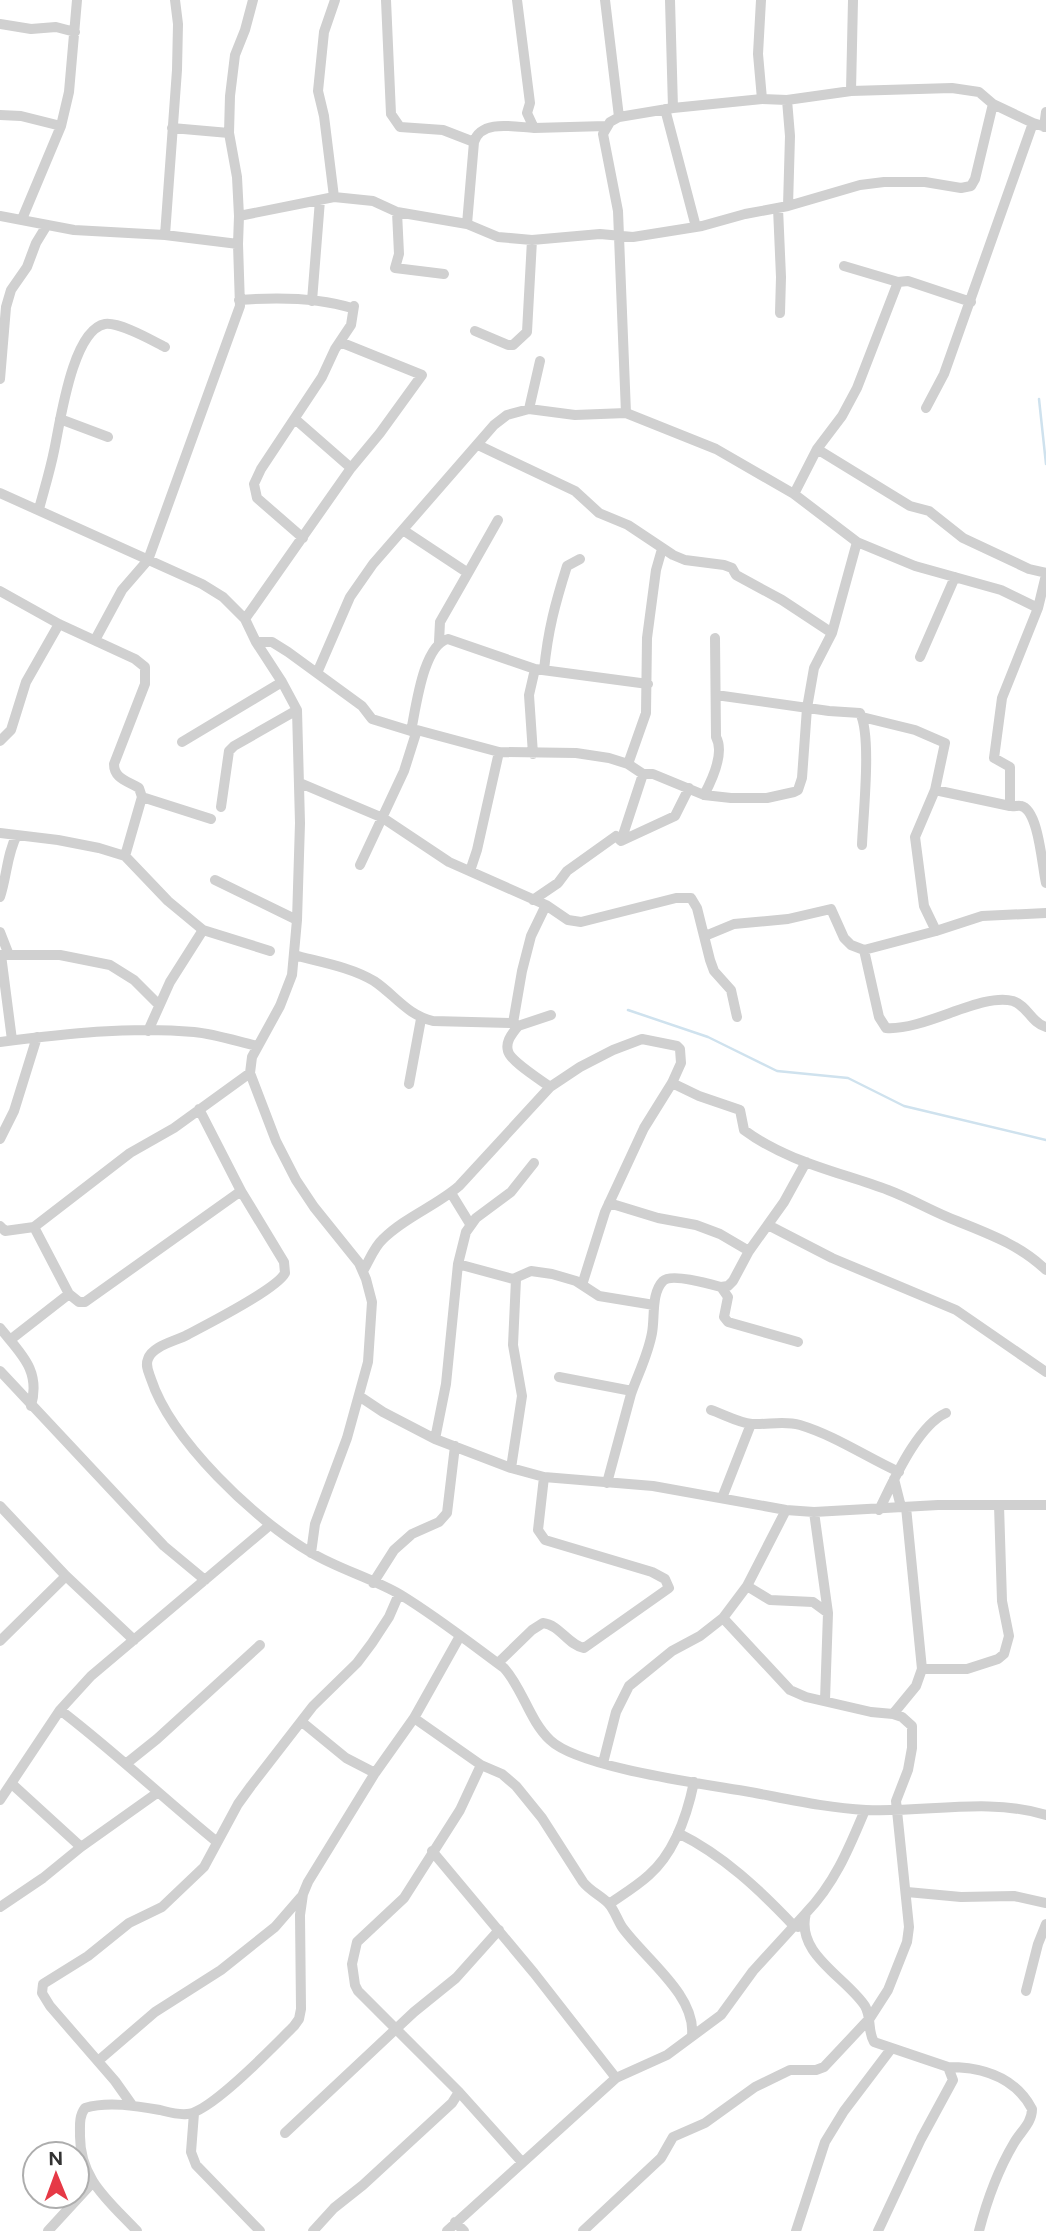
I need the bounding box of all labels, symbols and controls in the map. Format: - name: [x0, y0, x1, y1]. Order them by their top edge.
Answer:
- north arrow: [21, 2140, 91, 2210]
- text: N: [48, 2147, 63, 2170]

